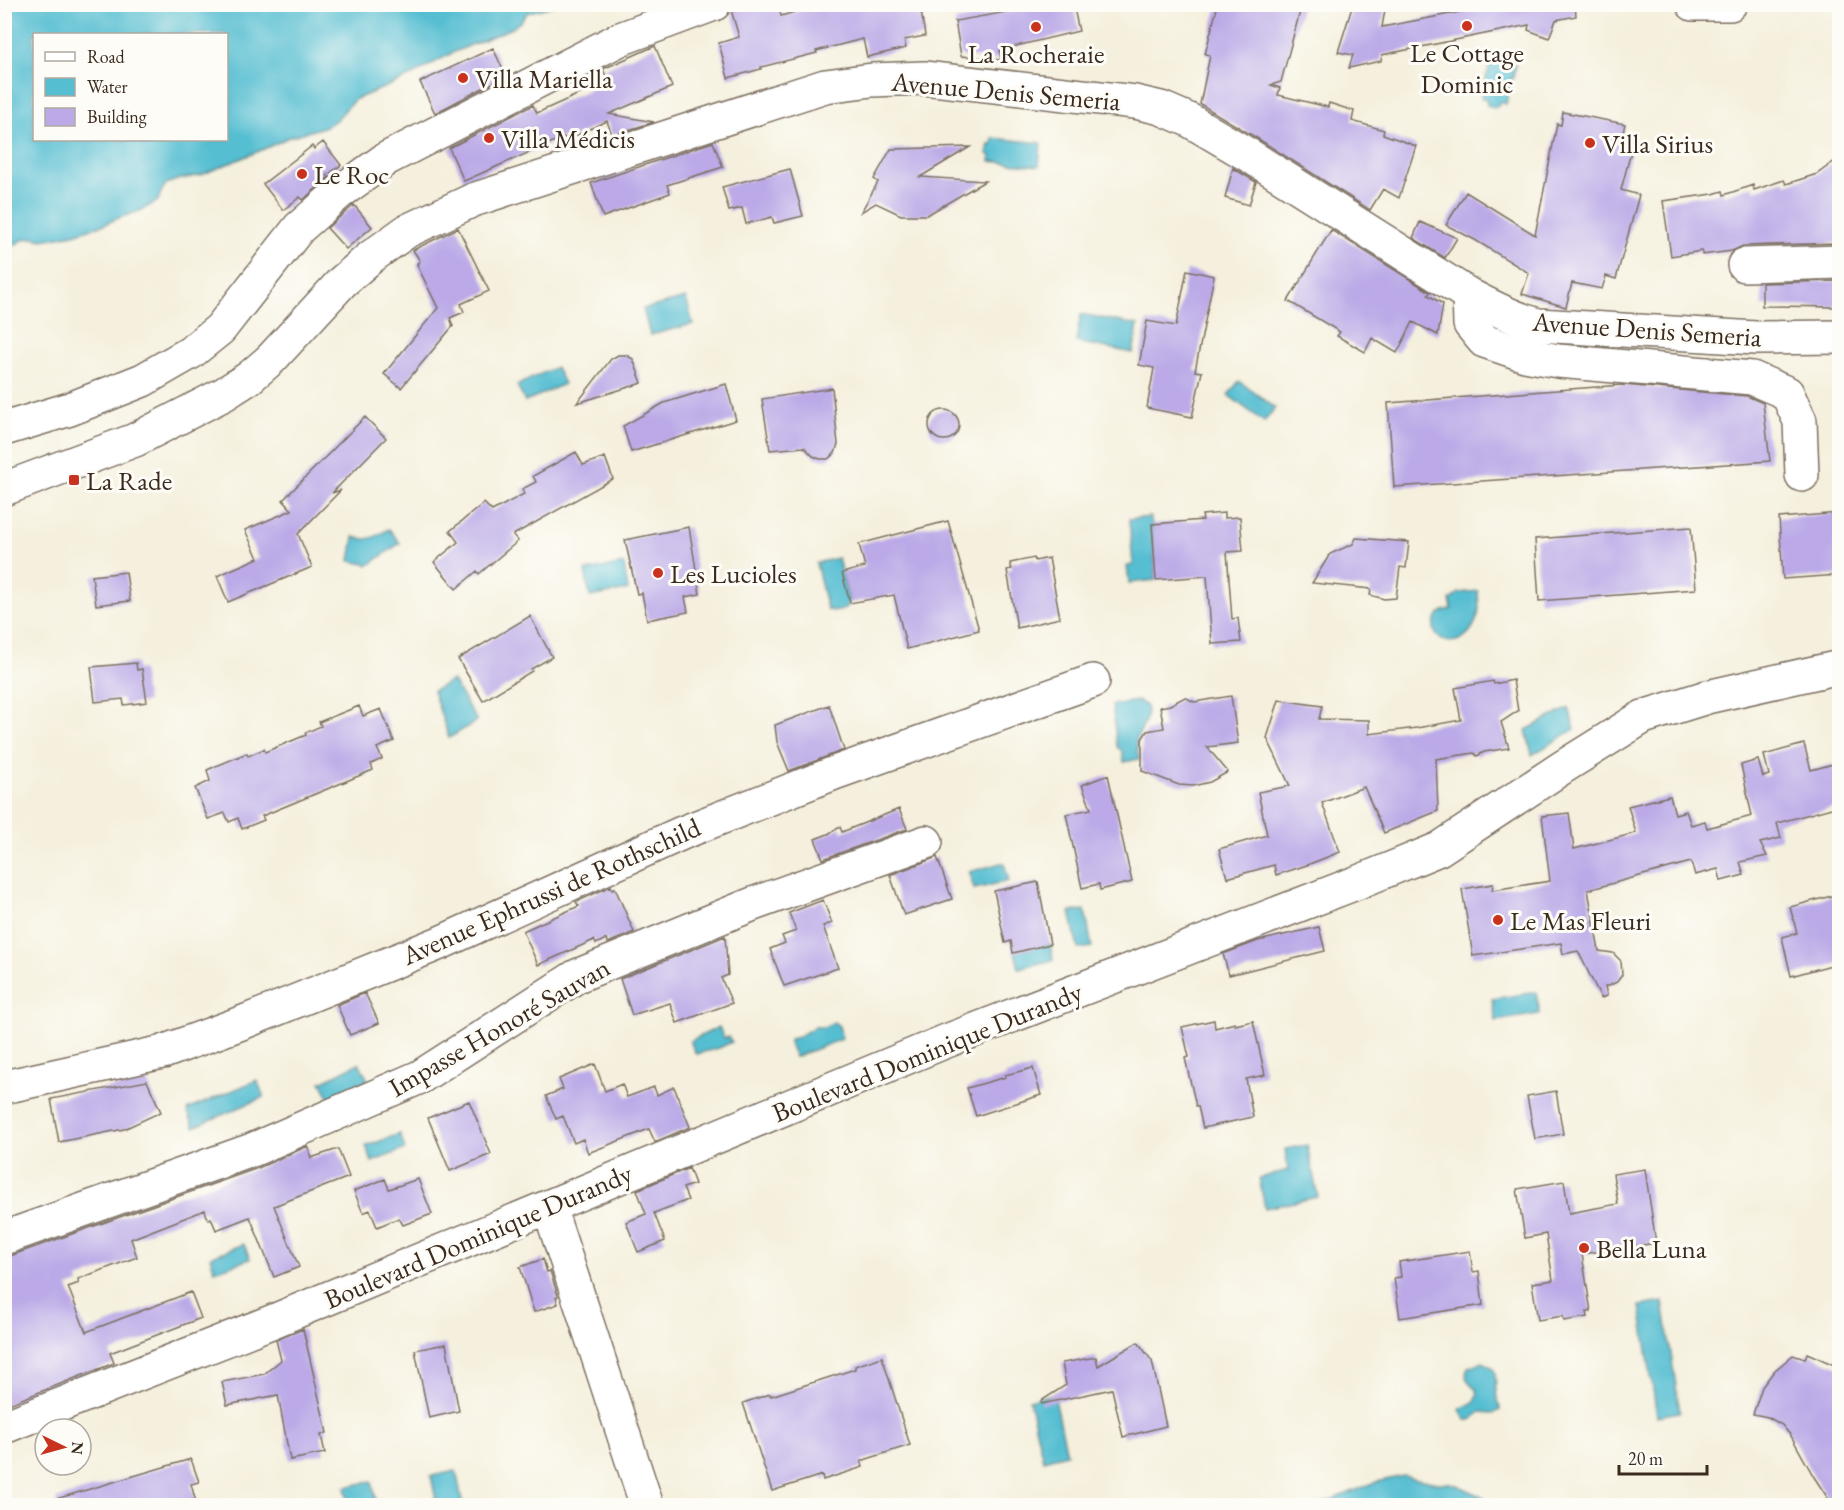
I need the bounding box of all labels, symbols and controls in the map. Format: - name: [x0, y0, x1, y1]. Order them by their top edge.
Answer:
- marker: Le Cottage Dominic: [1460, 19, 1474, 33]
- marker: La Rocheraie: [1029, 20, 1043, 34]
- legend: [33, 33, 228, 141]
- place label: Le Cottage Dominic: [1410, 35, 1524, 101]
- place label: La Rocheraie: [968, 36, 1104, 71]
- text: Road: [87, 45, 126, 68]
- place label: Villa Mariella: [475, 61, 613, 96]
- street label: Avenue Denis Semeria: [889, 63, 1122, 118]
- marker: Villa Mariella: [456, 71, 470, 85]
- text: Water: [87, 75, 128, 98]
- text: Building: [87, 105, 147, 128]
- place label: Villa Médicis: [501, 121, 635, 156]
- place label: Villa Sirius: [1602, 126, 1713, 161]
- marker: Villa Médicis: [482, 131, 496, 145]
- marker: Villa Sirius: [1583, 136, 1597, 150]
- place label: Le Roc: [314, 157, 389, 192]
- marker: Le Roc: [295, 167, 309, 181]
- street label: Avenue Denis Semeria: [1530, 303, 1763, 354]
- place label: La Rade: [86, 463, 172, 498]
- marker: La Rade: [67, 473, 81, 487]
- place label: Les Lucioles: [670, 556, 797, 591]
- marker: Les Lucioles: [651, 566, 665, 580]
- street label: Avenue Ephrussi de Rothschild: [395, 809, 706, 973]
- place label: Le Mas Fleuri: [1510, 903, 1651, 938]
- marker: Le Mas Fleuri: [1491, 913, 1505, 927]
- street label: Impasse Honoré Sauvan: [382, 949, 616, 1105]
- street label: Boulevard Dominique Durandy: [767, 974, 1087, 1130]
- street label: Boulevard Dominique Durandy: [319, 1155, 637, 1317]
- place label: Bella Luna: [1596, 1231, 1707, 1266]
- marker: Bella Luna: [1577, 1241, 1591, 1255]
- north arrow: [33, 1417, 93, 1477]
- scale bar: [1619, 1438, 1708, 1476]
- text: N: [66, 1441, 88, 1456]
- text: 20 m: [1628, 1447, 1663, 1470]

